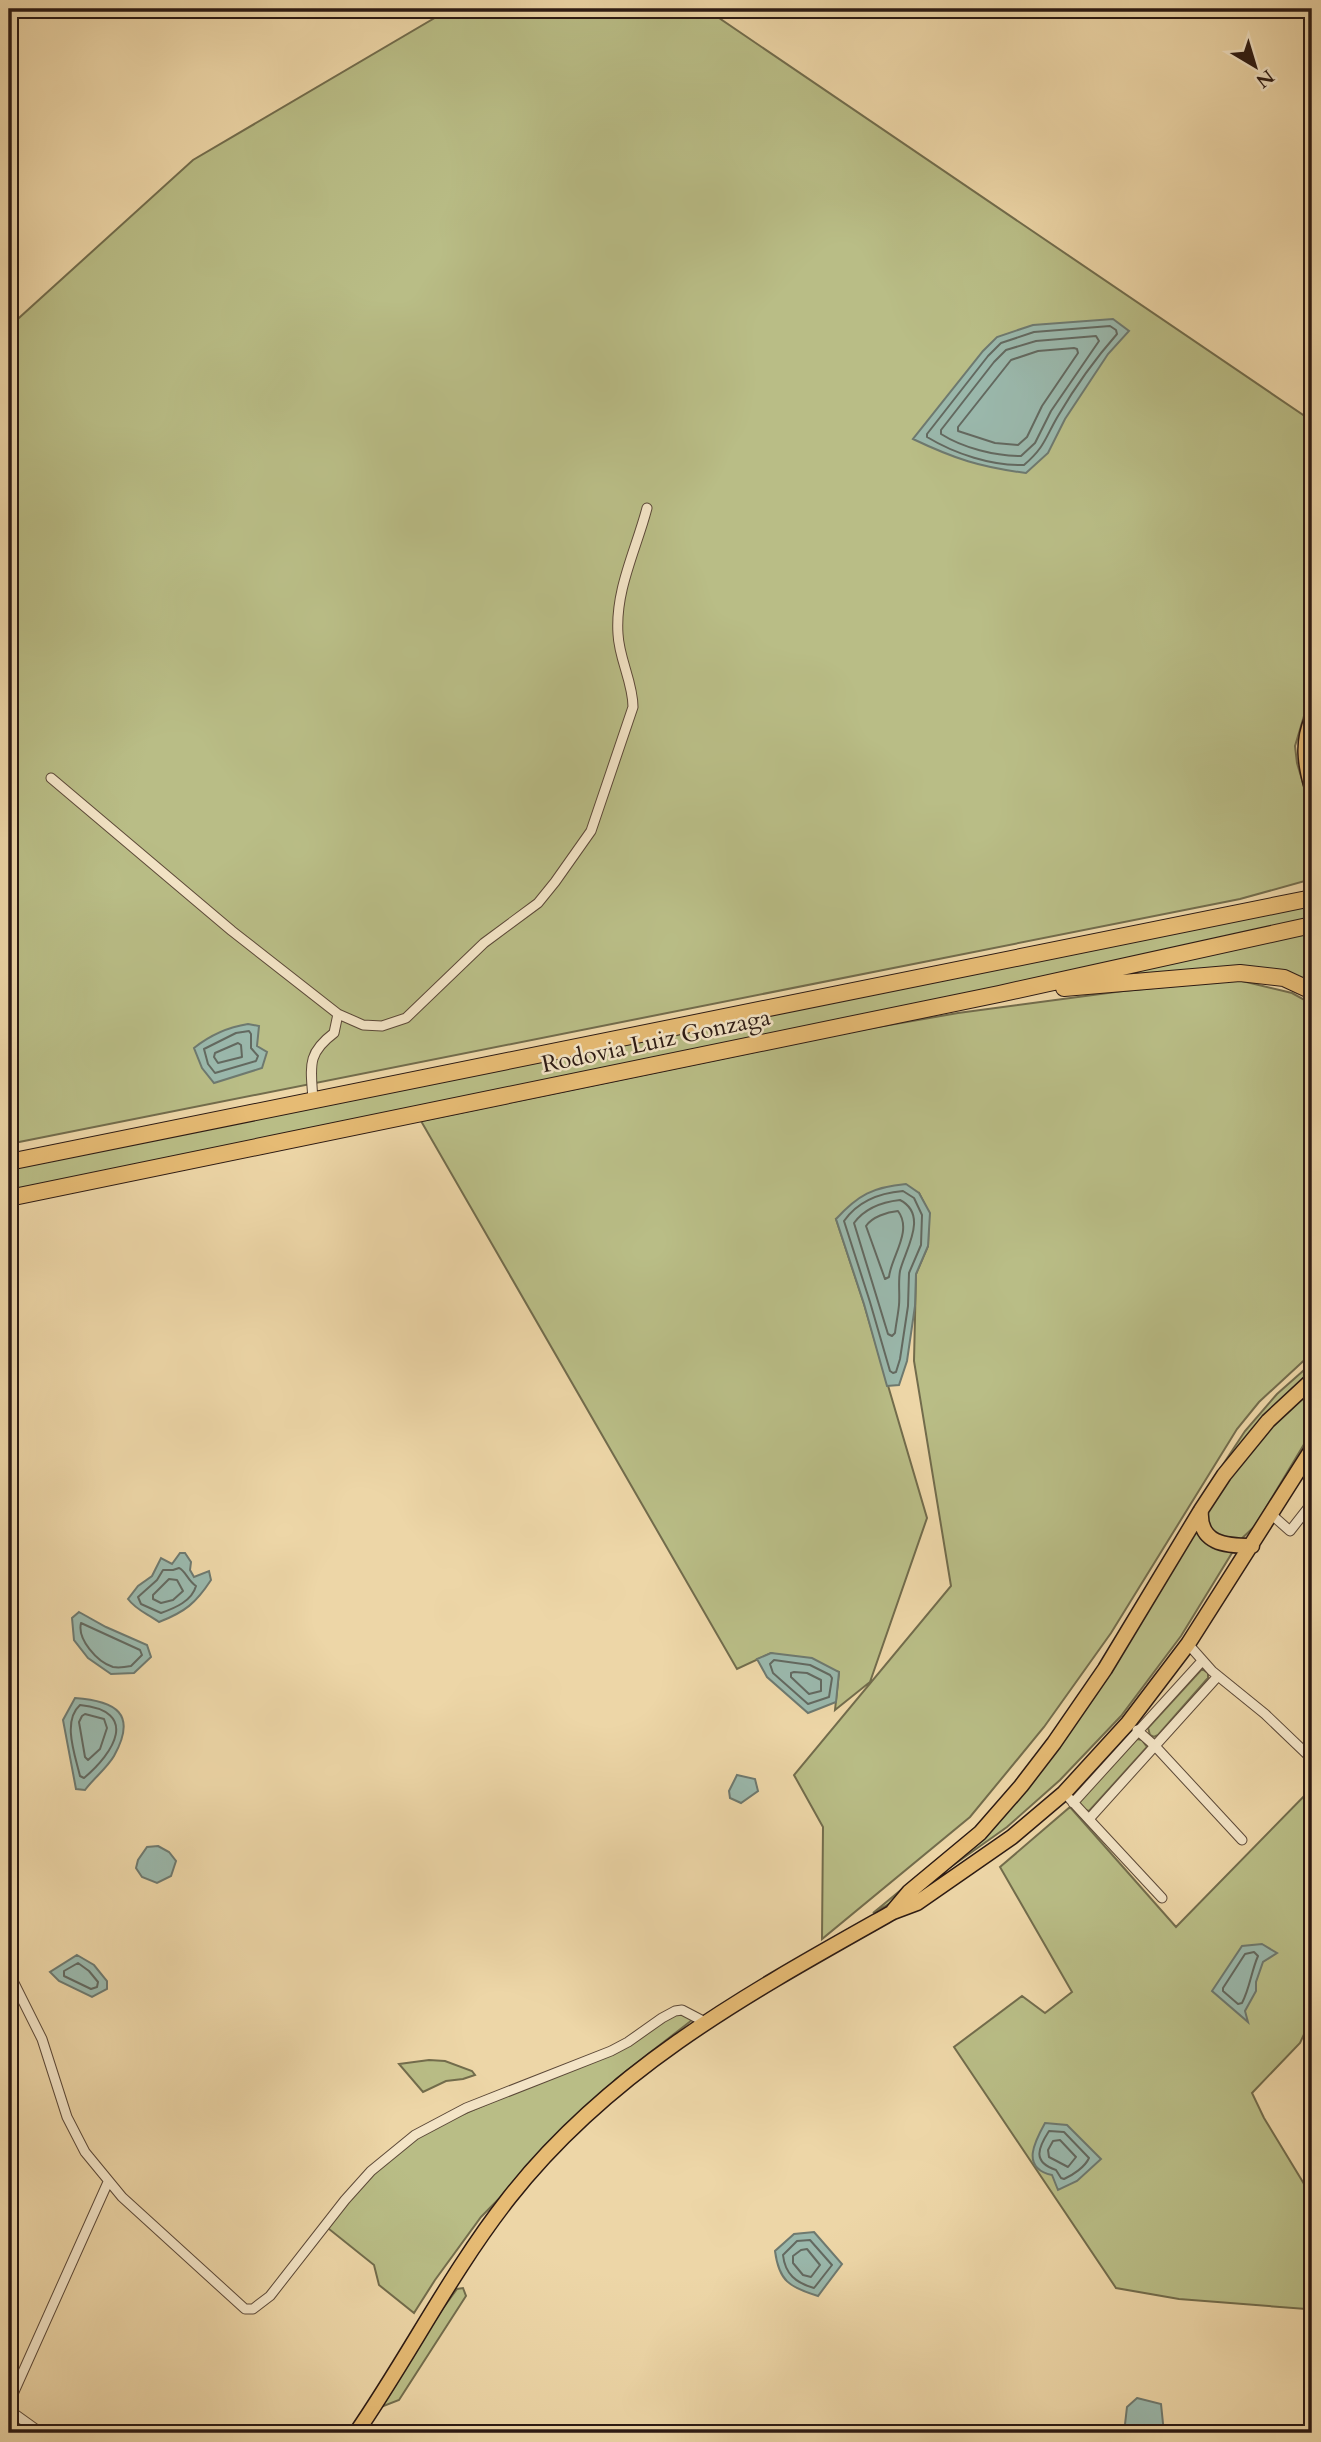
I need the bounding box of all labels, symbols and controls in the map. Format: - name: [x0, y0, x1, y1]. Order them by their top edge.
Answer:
- north arrow: [1220, 32, 1290, 102]
- text: N: [1250, 63, 1279, 94]
- street label: Rodovia Luiz Gonzaga: [539, 1000, 774, 1081]

